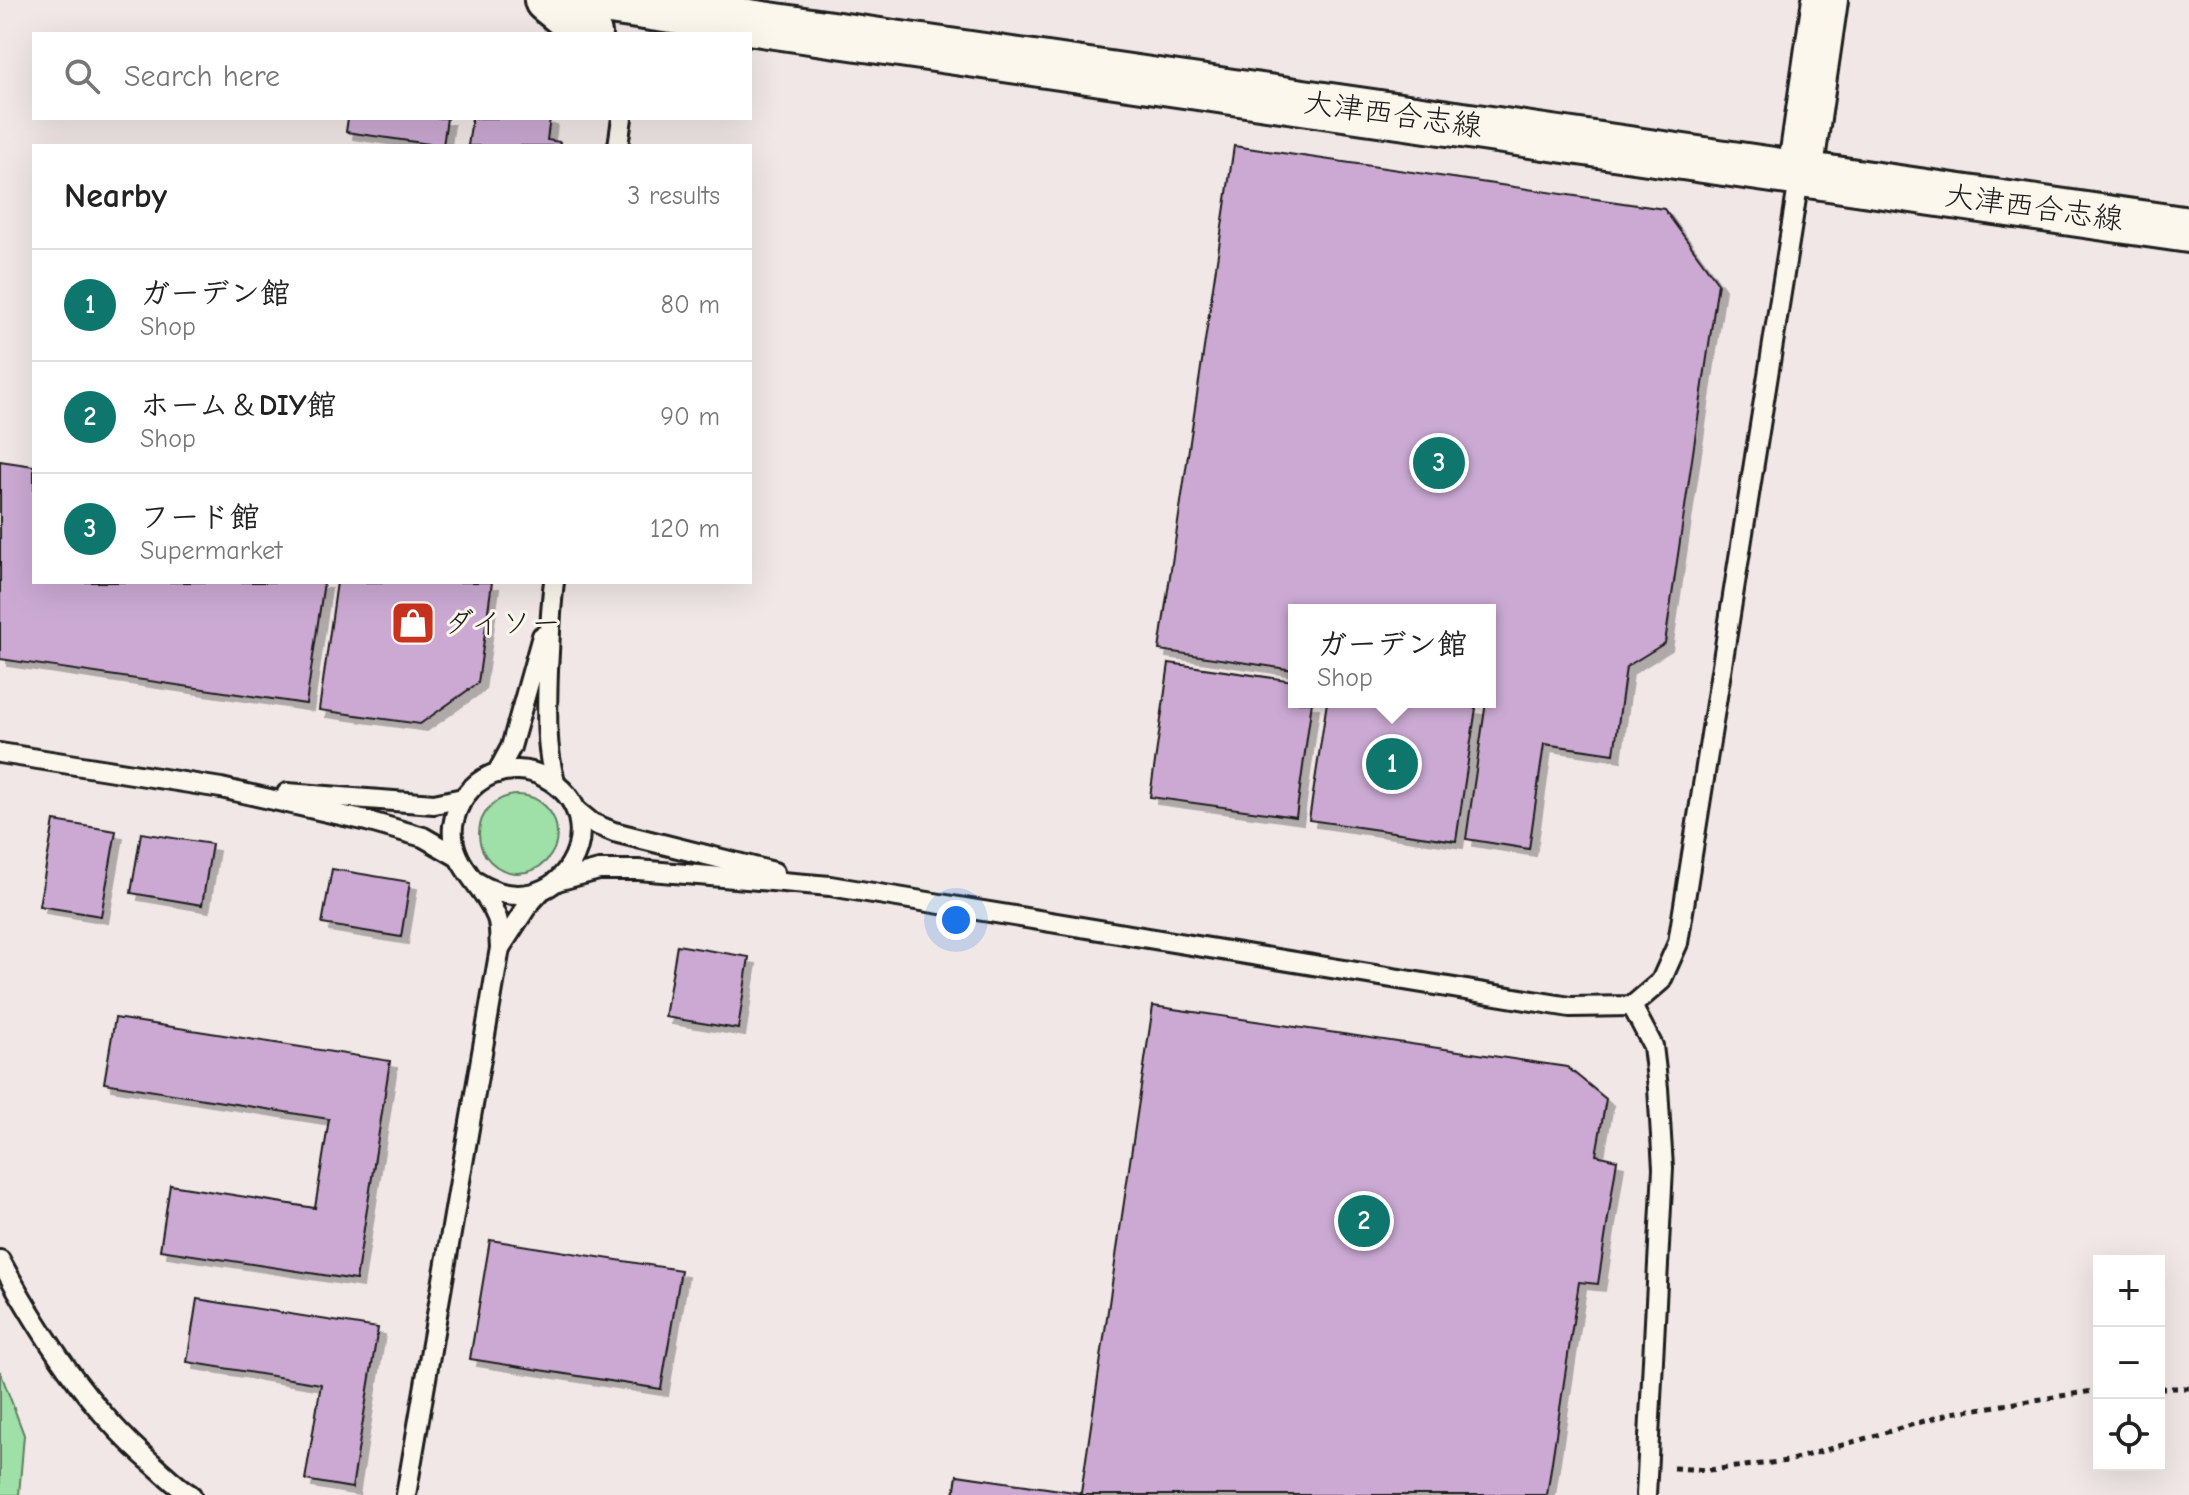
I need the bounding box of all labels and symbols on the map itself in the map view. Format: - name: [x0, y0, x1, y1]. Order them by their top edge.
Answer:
- street label: 大津西合志線: [1301, 85, 1484, 144]
- street label: 大津西合志線: [1942, 178, 2125, 237]
- pin: 3: [1413, 433, 1465, 493]
- shop icon: ダイソー: [389, 599, 437, 647]
- place label: ダイソー: [444, 606, 561, 641]
- pin: 1: [1366, 734, 1418, 794]
- your location: [936, 900, 976, 940]
- pin: 2: [1338, 1191, 1390, 1251]

